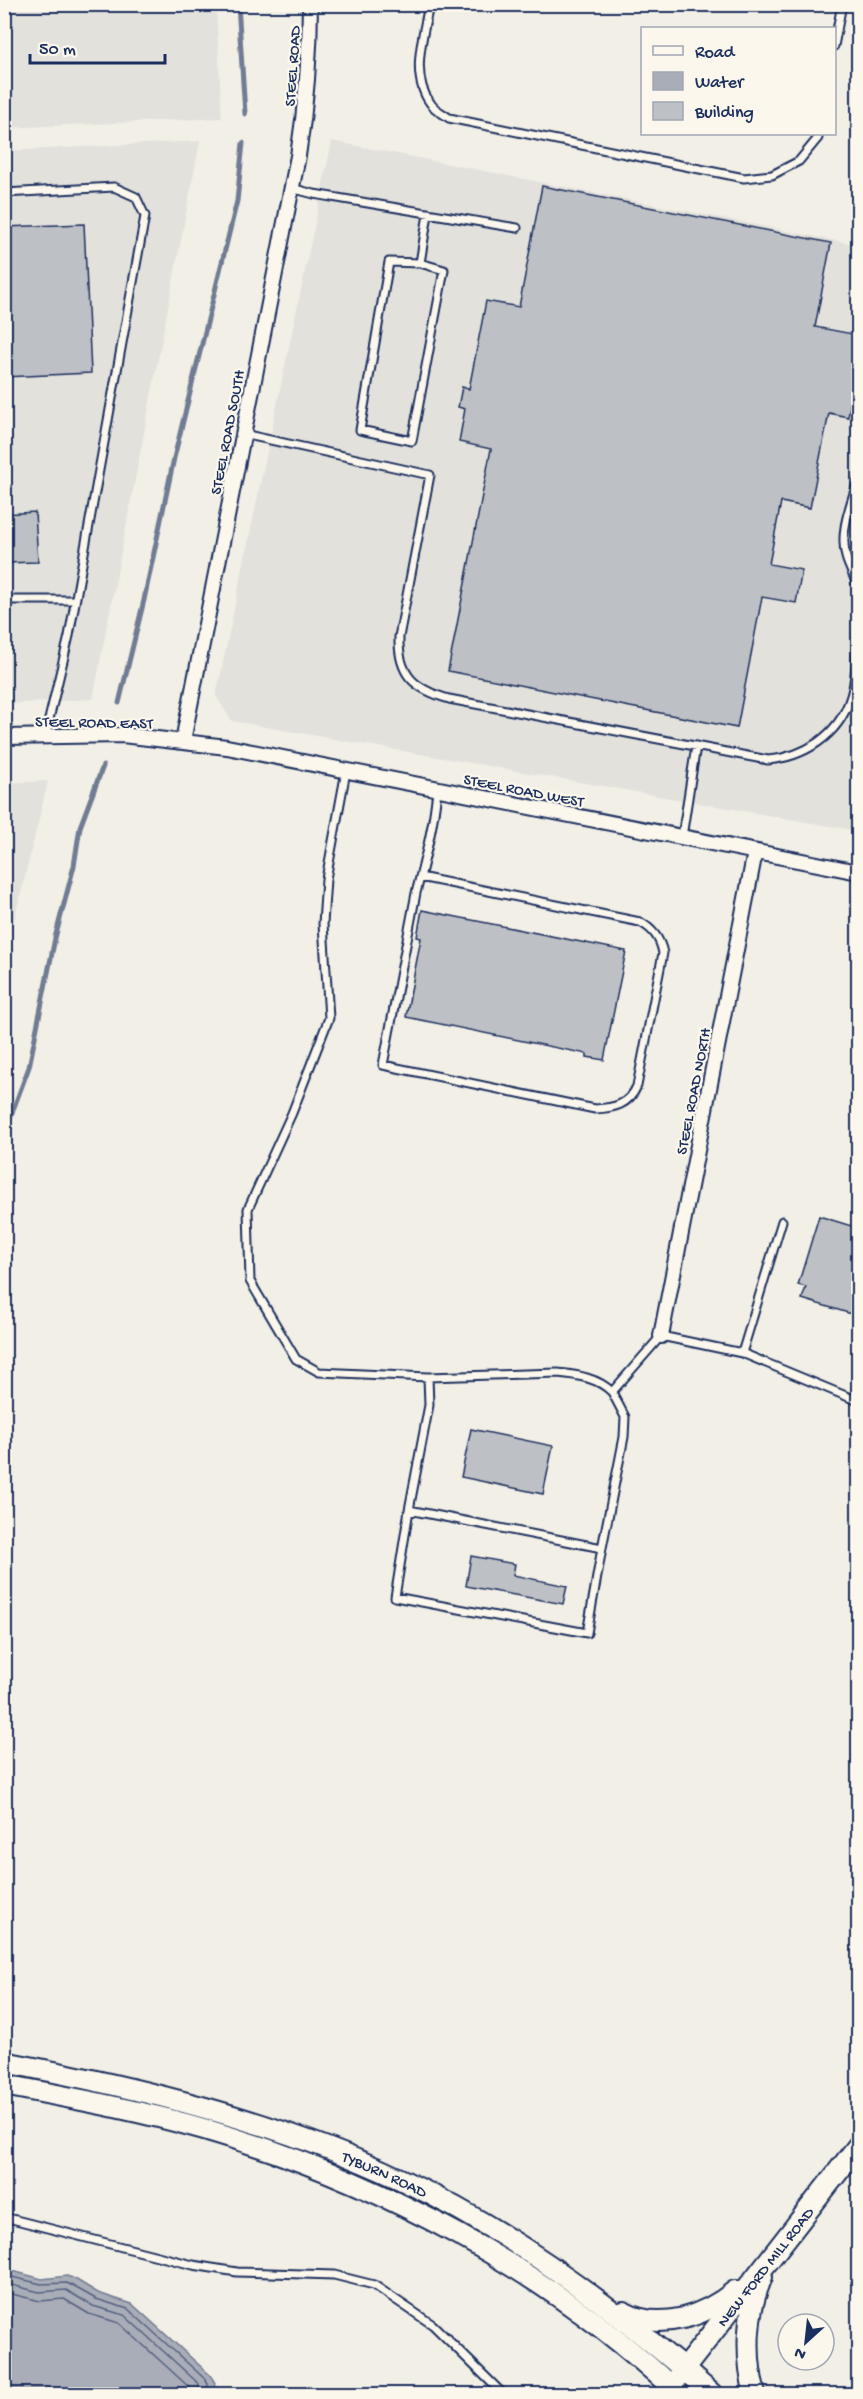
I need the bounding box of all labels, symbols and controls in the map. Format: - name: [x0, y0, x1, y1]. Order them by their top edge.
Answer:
- street label: STEEL ROAD: [282, 25, 307, 107]
- scale bar: [30, 27, 165, 65]
- legend: [641, 27, 836, 135]
- text: 50 m: [39, 40, 76, 61]
- text: Road: [695, 43, 736, 64]
- text: Water: [695, 73, 745, 94]
- text: Building: [694, 103, 754, 124]
- street label: STEEL ROAD SOUTH: [208, 368, 251, 497]
- street label: STEEL ROAD EAST: [35, 714, 154, 735]
- street label: STEEL ROAD WEST: [462, 771, 586, 814]
- street label: STEEL ROAD NORTH: [674, 1026, 717, 1157]
- street label: TYBURN ROAD: [338, 2148, 430, 2204]
- street label: NEW FORD MILL ROAD: [715, 2204, 820, 2332]
- north arrow: [776, 2312, 836, 2372]
- text: N: [791, 2341, 810, 2363]

